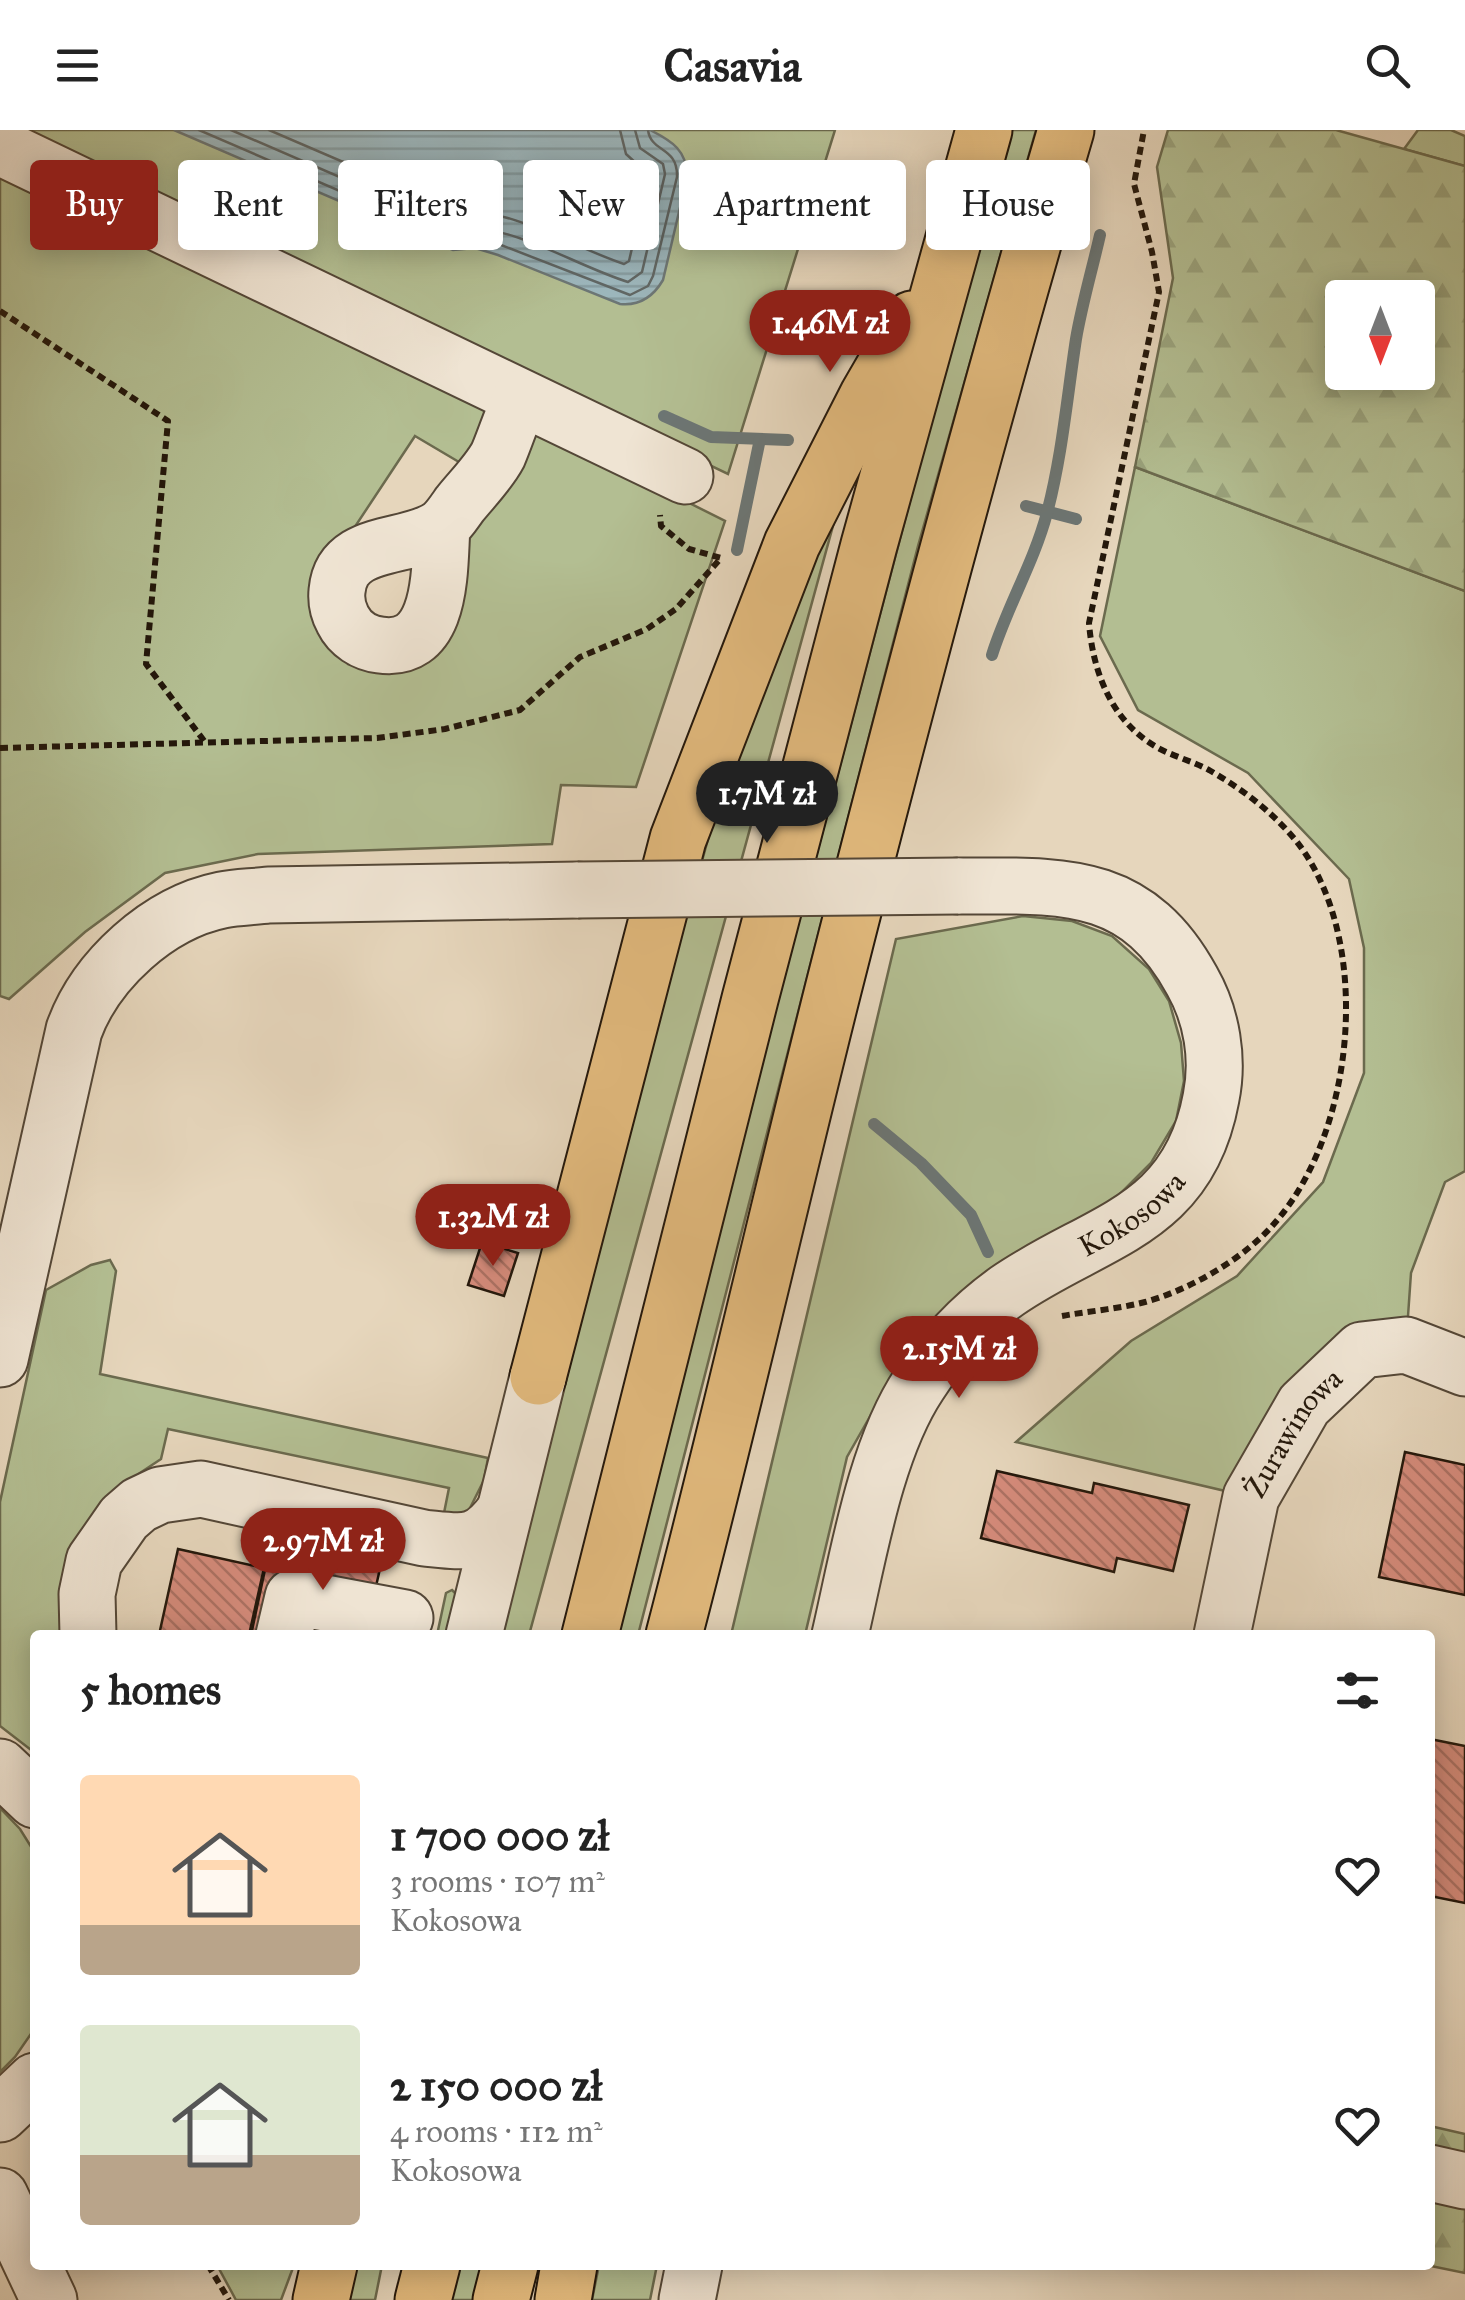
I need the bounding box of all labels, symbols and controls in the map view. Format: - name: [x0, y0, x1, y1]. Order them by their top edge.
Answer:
- icon: menu: [50, 38, 105, 93]
- text: Casavia: [664, 38, 801, 93]
- icon: search: [1360, 38, 1415, 93]
- chip: Buy: [30, 160, 158, 250]
- chip: Rent: [178, 160, 318, 250]
- chip: Filters: [338, 160, 503, 250]
- chip: New: [523, 160, 659, 250]
- chip: Apartment: [679, 160, 906, 250]
- chip: House: [926, 160, 1090, 250]
- north arrow: [1325, 280, 1435, 390]
- map controls: [1325, 280, 1435, 390]
- pin: 1.46M zł: [727, 290, 933, 375]
- text: 1.46M zł: [771, 303, 889, 342]
- pin: 1.7M zł: [675, 761, 859, 846]
- text: 1.7M zł: [718, 774, 816, 813]
- street label: Kokosowa: [1072, 1165, 1193, 1264]
- pin: 1.32M zł: [390, 1184, 596, 1269]
- text: 1.32M zł: [437, 1197, 549, 1236]
- pin: 2.15M zł: [856, 1316, 1062, 1401]
- text: 2.15M zł: [902, 1329, 1016, 1368]
- street label: Żurawinowa: [1236, 1360, 1350, 1504]
- pin: 2.97M zł: [220, 1508, 426, 1593]
- text: 2.97M zł: [263, 1521, 383, 1560]
- icon: filters: [1330, 1663, 1385, 1718]
- text: 5 homes: [80, 1664, 221, 1716]
- text: 1 700 000 zł: [390, 1810, 609, 1862]
- icon: home: [160, 1815, 280, 1935]
- icon: heart: [1330, 1848, 1385, 1903]
- text: 3 rooms · 107 m²: [390, 1862, 605, 1901]
- text: Kokosowa: [390, 1901, 522, 1940]
- text: 2 150 000 zł: [390, 2060, 602, 2112]
- icon: home: [160, 2065, 280, 2185]
- icon: heart: [1330, 2098, 1385, 2153]
- text: 4 rooms · 112 m²: [390, 2112, 603, 2151]
- text: Kokosowa: [390, 2151, 522, 2190]

